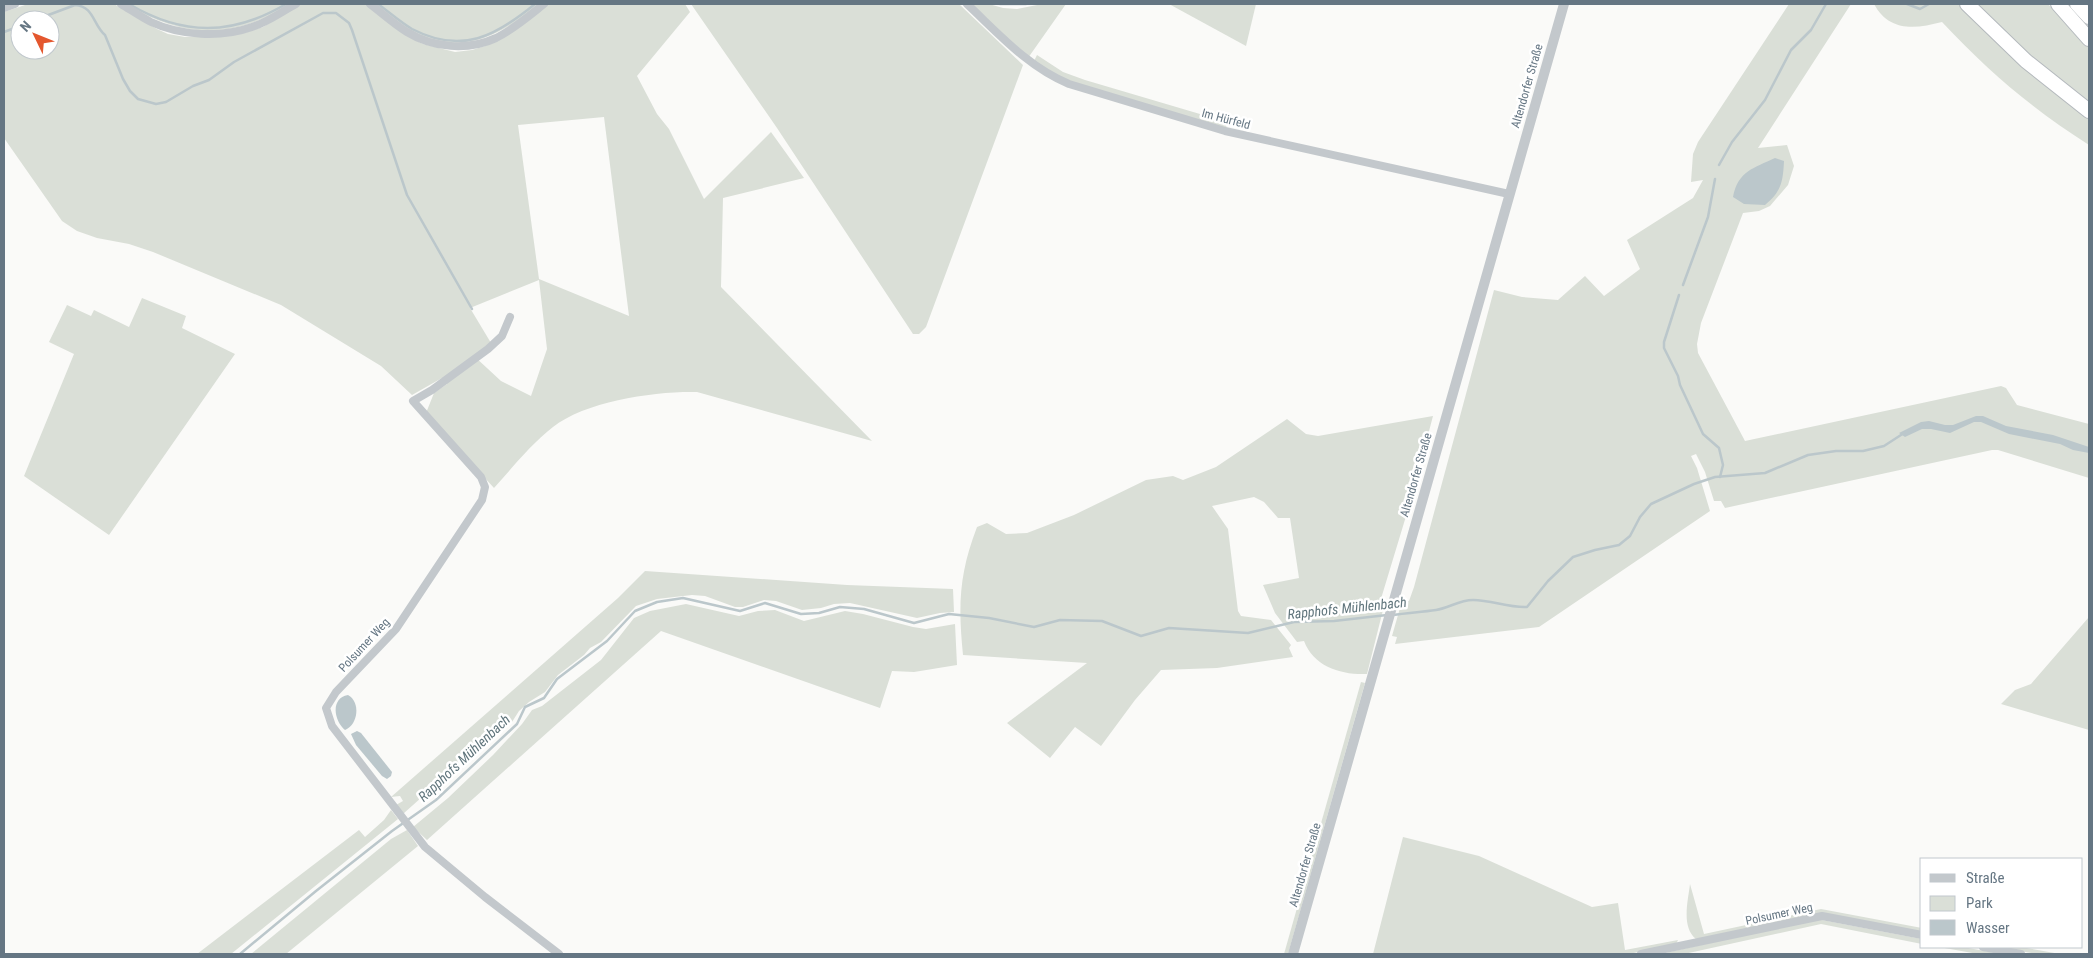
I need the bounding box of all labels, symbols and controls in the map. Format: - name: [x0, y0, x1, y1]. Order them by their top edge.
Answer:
- north arrow: [10, 10, 60, 60]
- text: N: [17, 18, 34, 35]
- street label: Altendorfer Straße: [1508, 42, 1546, 130]
- street label: Im Hürfeld: [1200, 106, 1252, 132]
- street label: Altendorfer Straße: [1397, 431, 1435, 519]
- water label: Rapphofs Mühlenbach: [1287, 594, 1407, 622]
- street label: Polsumer Weg: [336, 615, 392, 675]
- water label: Rapphofs Mühlenbach: [415, 711, 513, 805]
- street label: Altendorfer Straße: [1286, 821, 1324, 909]
- legend: [1920, 858, 2083, 948]
- text: Straße: [1966, 869, 2005, 887]
- text: Park: [1966, 894, 1993, 912]
- street label: Polsumer Weg: [1744, 900, 1814, 928]
- text: Wasser: [1966, 919, 2010, 937]

